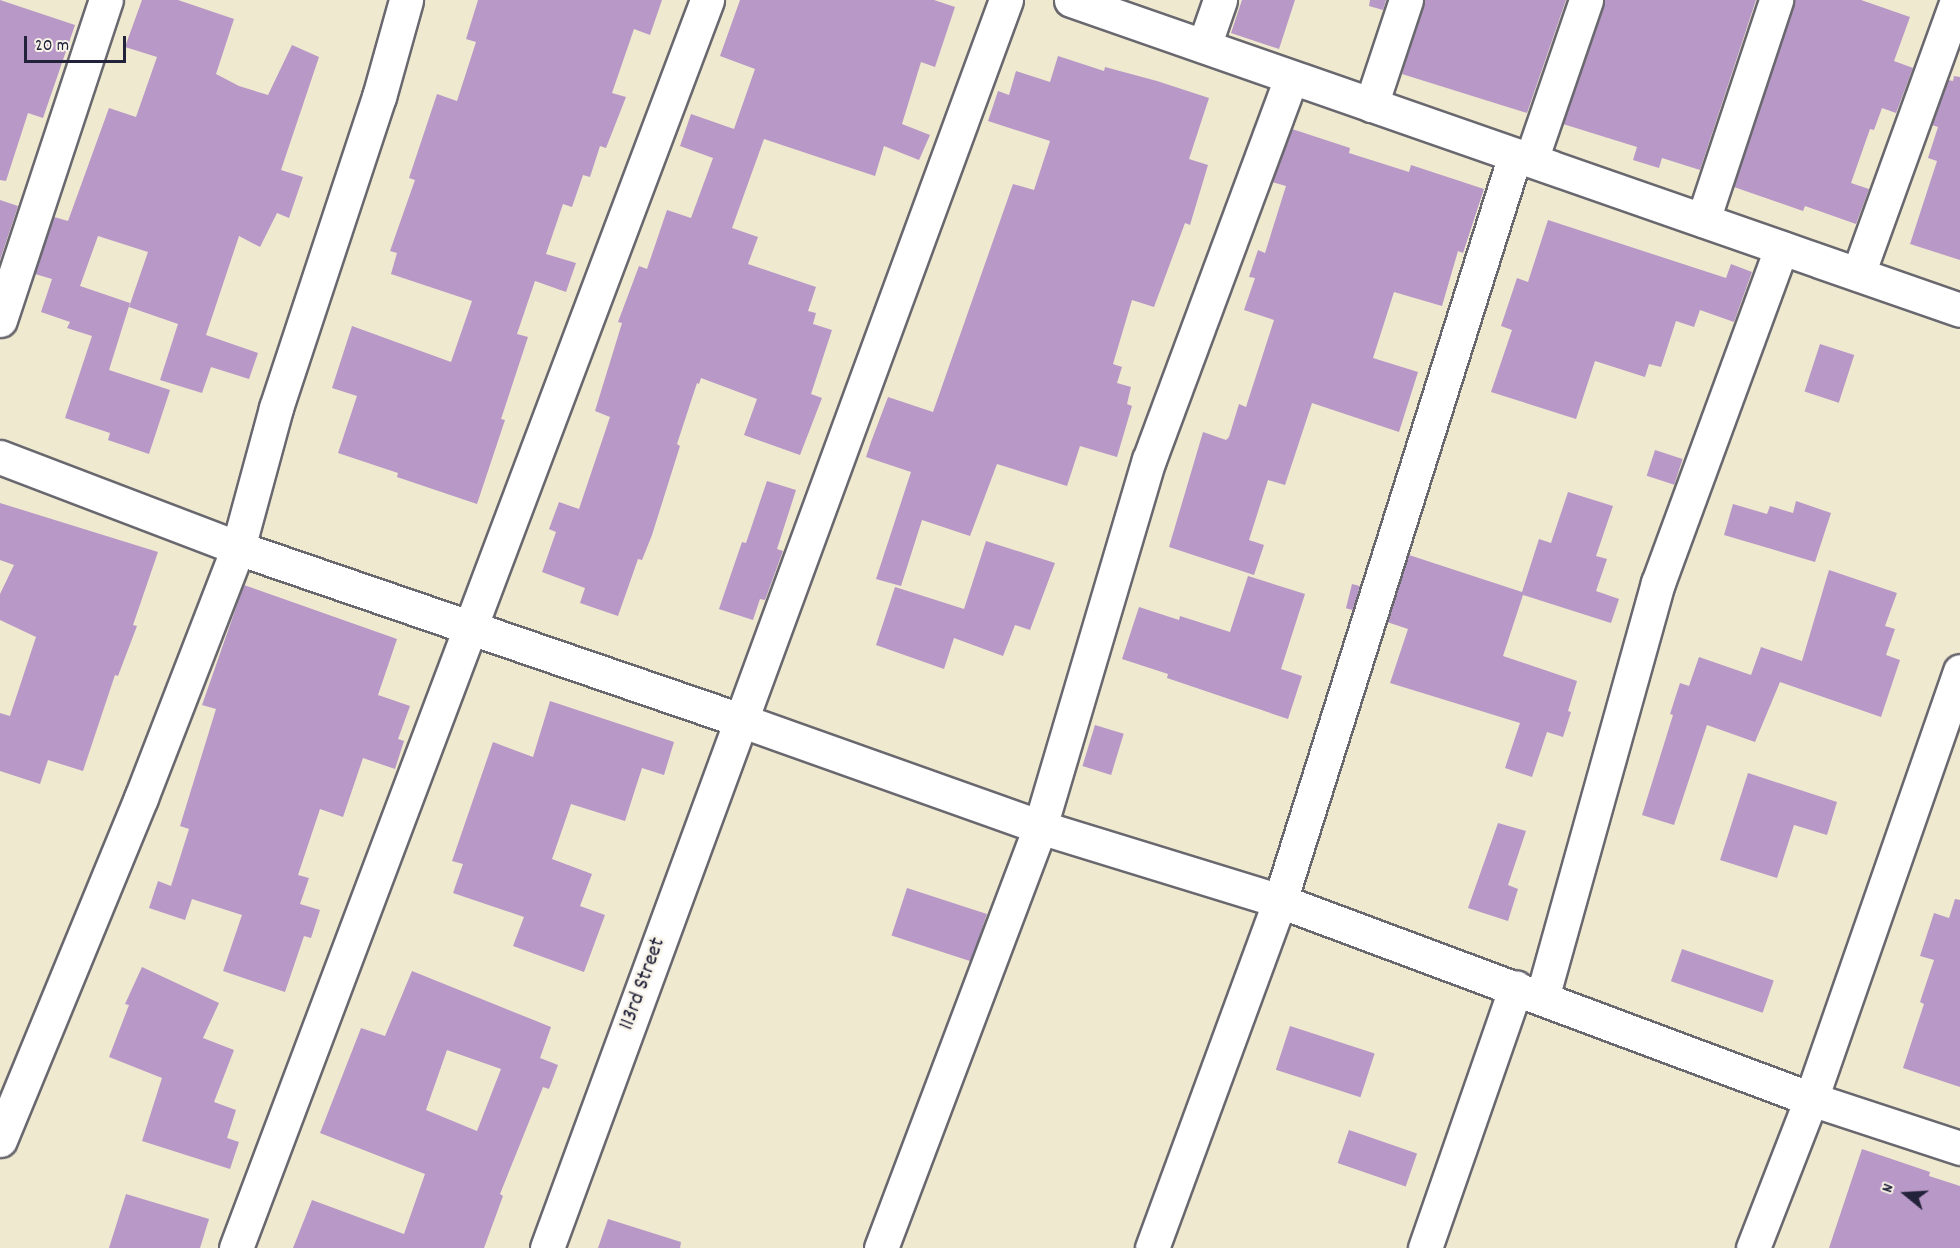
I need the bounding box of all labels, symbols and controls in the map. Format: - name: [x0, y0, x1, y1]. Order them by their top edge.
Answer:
- scale bar: [27, 24, 129, 62]
- text: 20 m: [35, 34, 69, 59]
- street label: 113rd Street: [614, 934, 672, 1034]
- north arrow: [1876, 1164, 1936, 1224]
- text: N: [1876, 1181, 1901, 1196]

